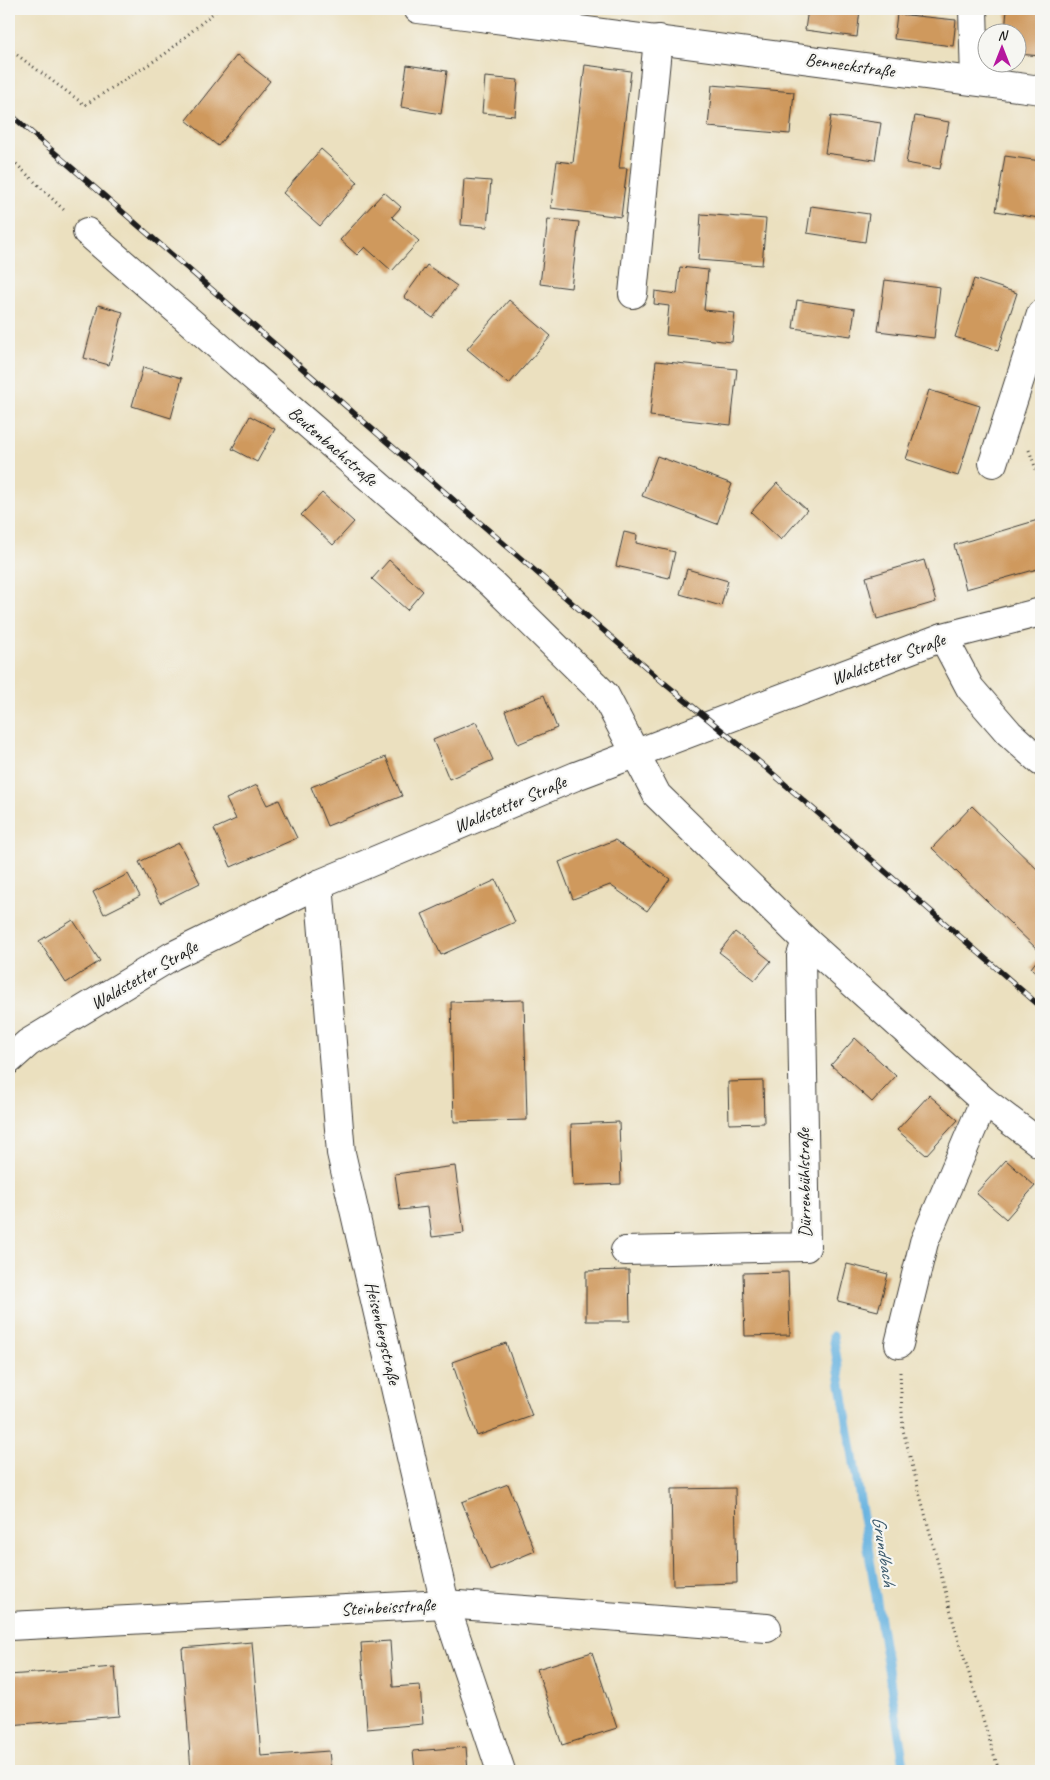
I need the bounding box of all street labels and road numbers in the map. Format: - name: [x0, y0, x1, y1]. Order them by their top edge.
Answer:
- street label: Benneckstraße: [804, 48, 897, 82]
- street label: Beutenbachstraße: [284, 401, 383, 491]
- street label: Waldstetter Straße: [828, 628, 949, 690]
- street label: Waldstetter Straße: [451, 770, 570, 837]
- street label: Waldstetter Straße: [87, 935, 202, 1014]
- street label: Dürrenbühlstraße: [792, 1127, 816, 1238]
- street label: Heisenbergstraße: [360, 1279, 406, 1388]
- street label: Steinbeisstraße: [340, 1593, 437, 1620]

